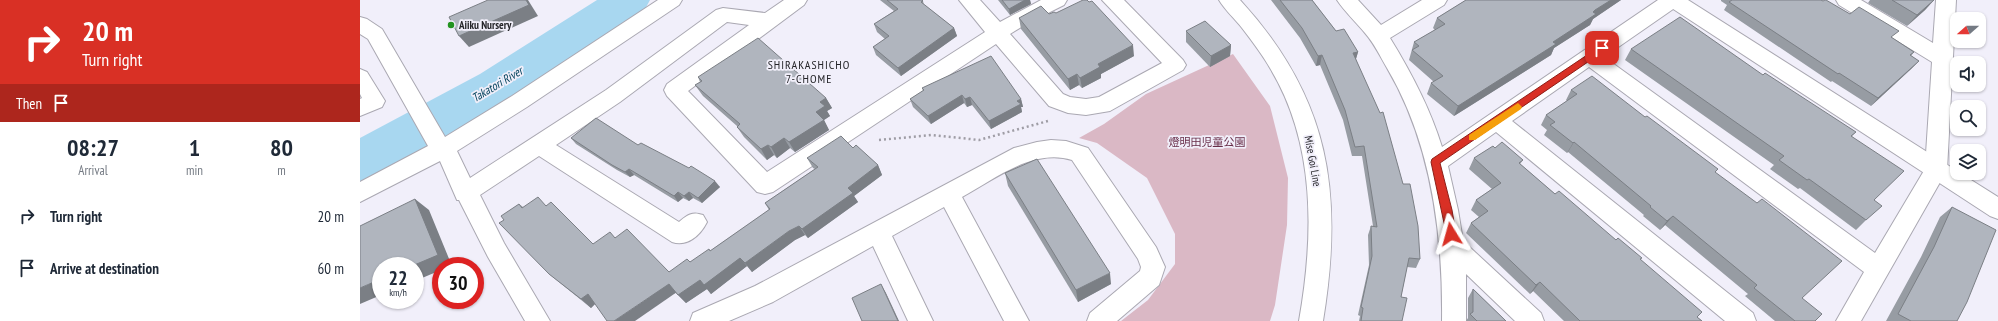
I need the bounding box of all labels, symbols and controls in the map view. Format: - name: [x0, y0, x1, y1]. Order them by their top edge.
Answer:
- text: 20 m: [82, 12, 133, 49]
- north arrow: [1950, 12, 1986, 48]
- map controls: [1950, 12, 1986, 180]
- icon: right: [16, 16, 68, 68]
- place label: Aiiku Nursery: [458, 18, 512, 32]
- marker: Aiiku Nursery: [446, 20, 456, 30]
- pin: [1585, 31, 1619, 65]
- icon: arrive: [1591, 37, 1613, 59]
- text: Turn right: [82, 48, 142, 71]
- button: sound: [1950, 56, 1986, 92]
- district label: SHIRAKASHICHO 7-CHOME: [768, 57, 850, 86]
- water label: Takatori River: [469, 62, 527, 105]
- icon: arrive: [50, 92, 72, 114]
- text: Then: [16, 94, 42, 113]
- button: search: [1950, 100, 1986, 136]
- text: 08:27: [67, 132, 119, 163]
- text: 1: [189, 132, 200, 163]
- text: 80: [270, 132, 293, 163]
- park label: 燈明田児童公園: [1169, 135, 1246, 149]
- street label: Mise Goi Line: [1302, 135, 1324, 188]
- button: layers: [1950, 144, 1986, 180]
- text: Arrival: [78, 162, 108, 179]
- text: min: [186, 162, 203, 179]
- text: m: [277, 162, 286, 179]
- icon: right: [16, 205, 38, 227]
- text: Turn right: [50, 207, 102, 226]
- text: 20 m: [318, 207, 344, 226]
- position arrow: [1430, 213, 1472, 255]
- icon: arrive: [16, 257, 38, 279]
- speed limit sign: 30: [432, 257, 484, 309]
- text: Arrive at destination: [50, 259, 159, 278]
- text: 60 m: [318, 259, 344, 278]
- text: 22: [388, 265, 408, 291]
- text: km/h: [389, 286, 407, 299]

